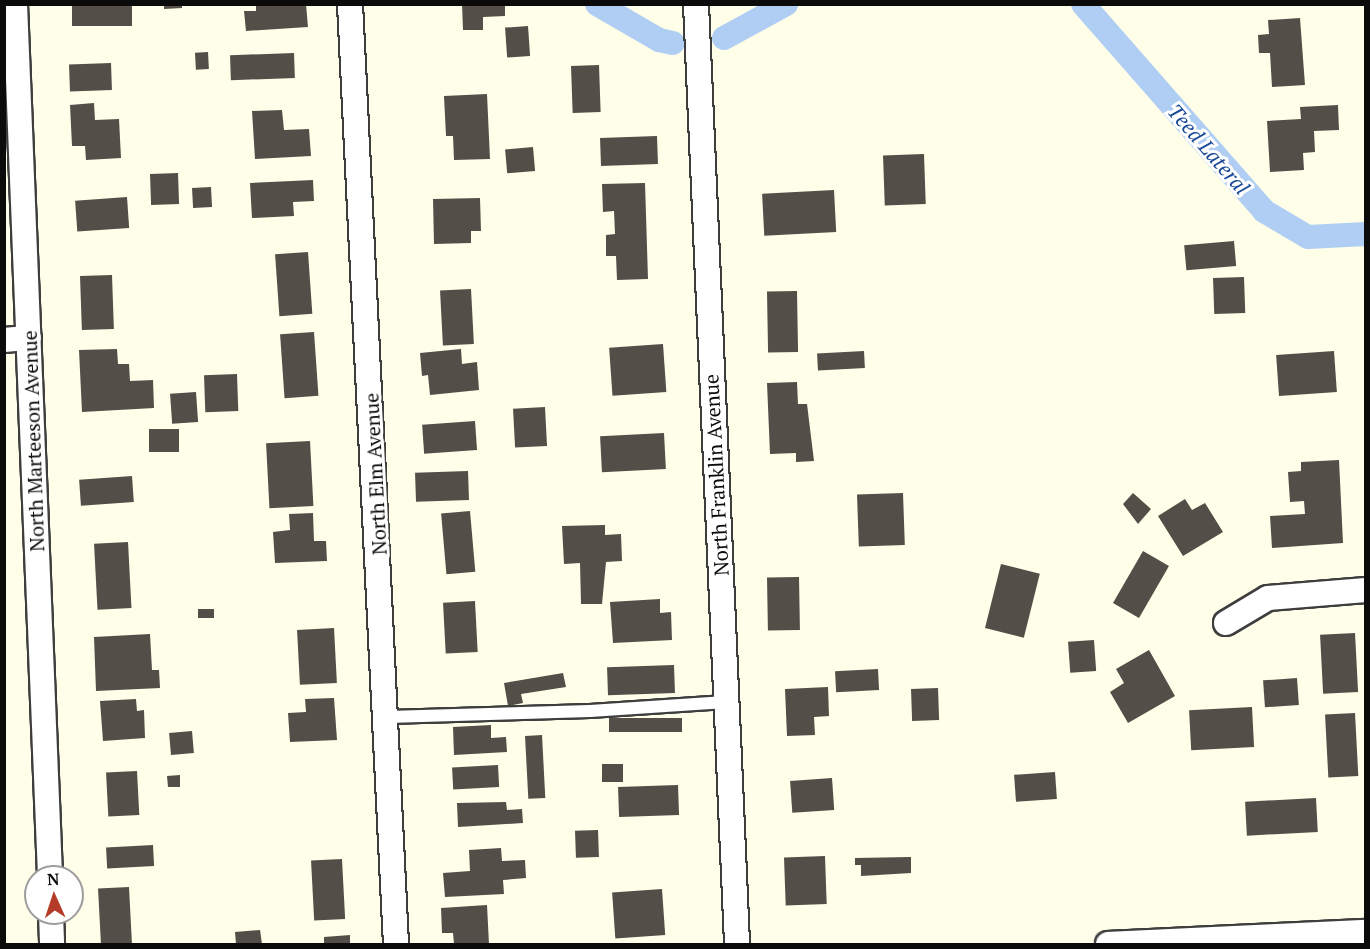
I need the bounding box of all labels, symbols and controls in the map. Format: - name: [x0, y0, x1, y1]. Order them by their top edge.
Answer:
- water label: Teed Lateral: [1163, 99, 1255, 199]
- street label: North Marteeson Avenue: [17, 330, 49, 552]
- street label: North Franklin Avenue: [699, 373, 733, 577]
- street label: North Elm Avenue: [359, 392, 391, 556]
- north arrow: [24, 865, 84, 925]
- text: N: [47, 868, 60, 890]

